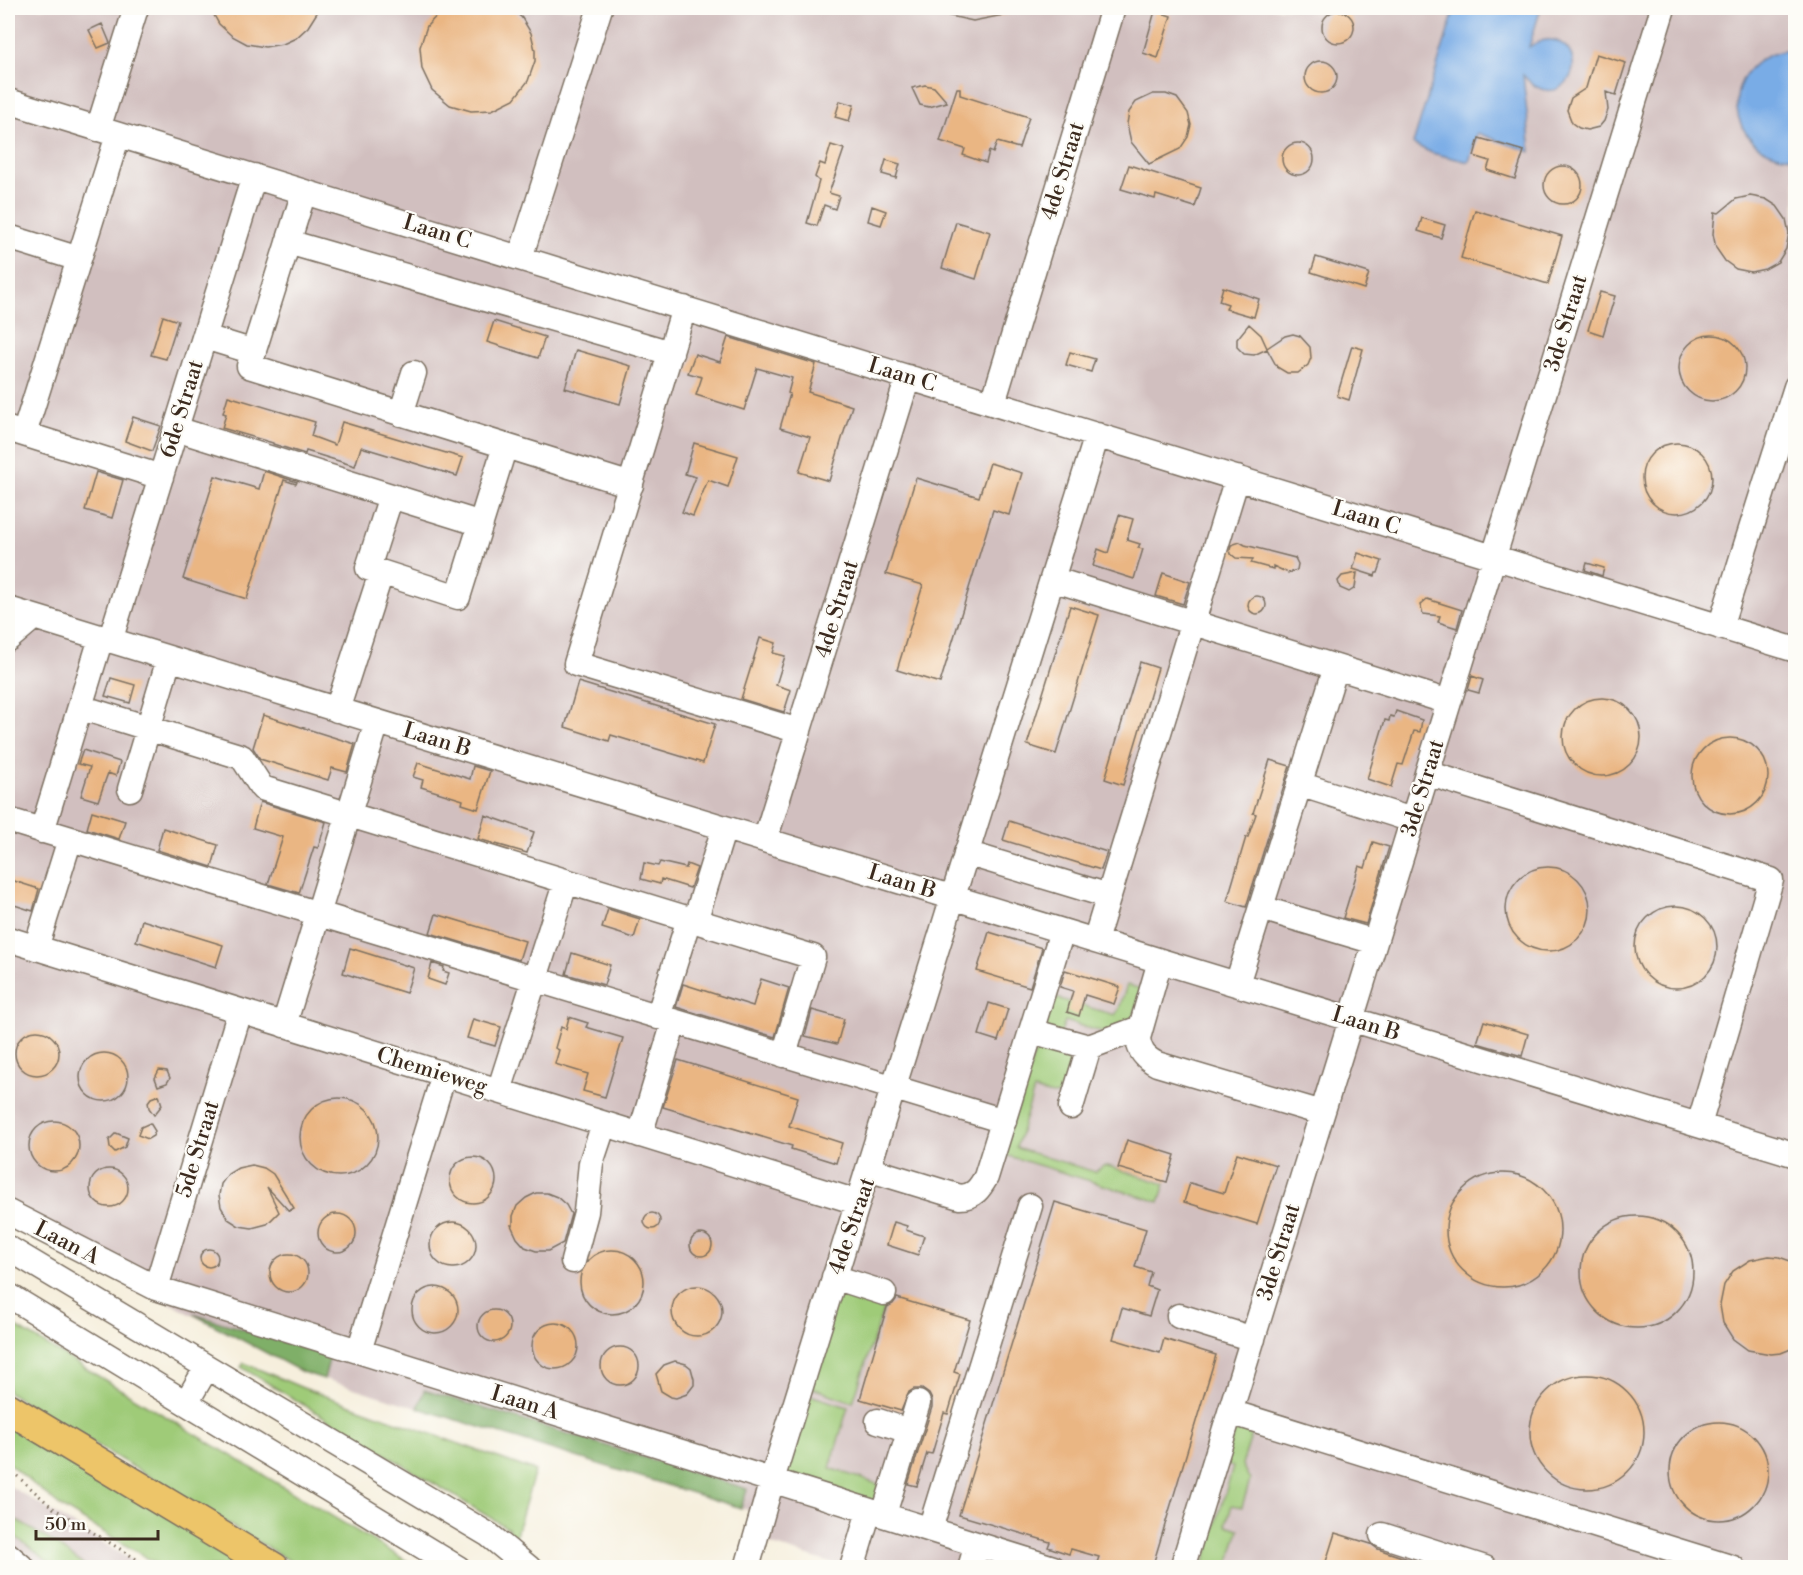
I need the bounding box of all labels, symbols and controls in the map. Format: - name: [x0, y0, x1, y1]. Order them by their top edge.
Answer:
- street label: 4de Straat: [1035, 119, 1091, 223]
- street label: Laan C: [400, 209, 474, 255]
- street label: 3de Straat: [1538, 271, 1594, 375]
- street label: Laan C: [865, 352, 939, 398]
- street label: 6de Straat: [154, 356, 210, 461]
- street label: Laan C: [1329, 495, 1403, 541]
- street label: 4de Straat: [809, 557, 865, 661]
- street label: Laan B: [400, 717, 474, 763]
- street label: 3de Straat: [1395, 736, 1451, 840]
- street label: Laan B: [865, 859, 939, 905]
- street label: Laan B: [1329, 1001, 1403, 1047]
- street label: Chemieweg: [373, 1041, 491, 1101]
- street label: 5de Straat: [170, 1097, 226, 1201]
- street label: 4de Straat: [823, 1174, 881, 1278]
- street label: 3de Straat: [1251, 1200, 1307, 1304]
- street label: Laan A: [30, 1215, 105, 1271]
- street label: Laan A: [488, 1380, 563, 1426]
- scale bar: [36, 1503, 158, 1541]
- text: 50 m: [45, 1513, 87, 1536]

